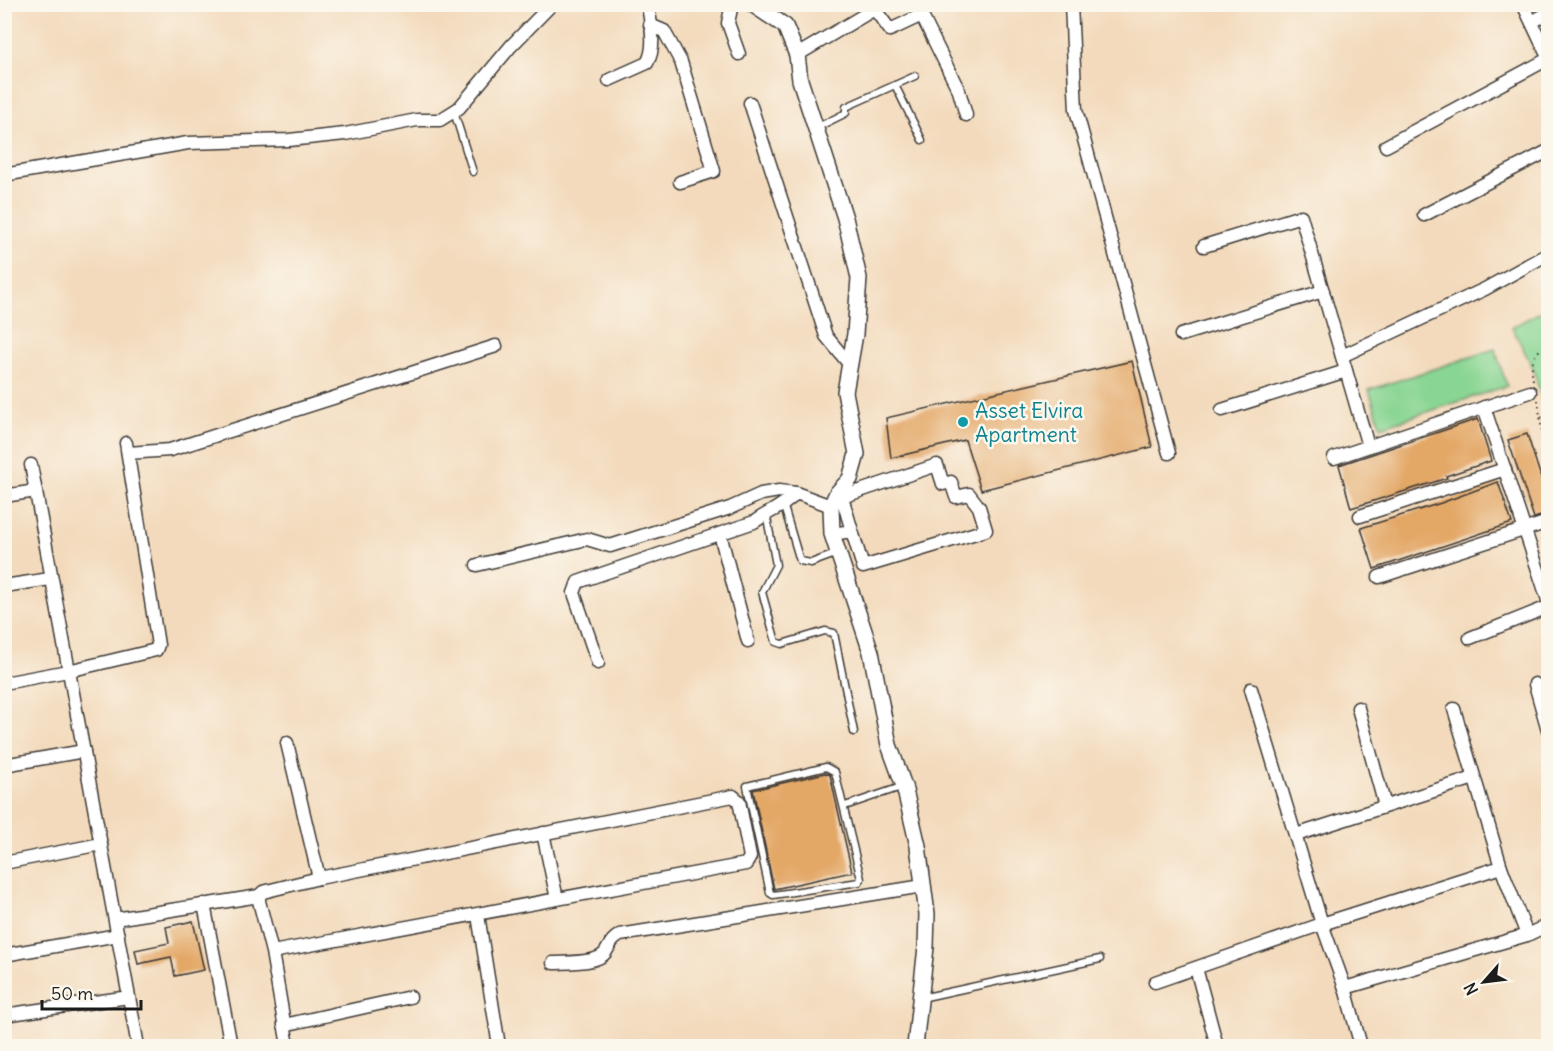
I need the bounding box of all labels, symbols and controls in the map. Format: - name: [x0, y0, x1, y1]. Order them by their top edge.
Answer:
- place label: Asset Elvira Apartment: [975, 397, 1083, 448]
- marker: Asset Elvira Apartment: [956, 415, 970, 429]
- north arrow: [1454, 952, 1514, 1012]
- scale bar: [42, 973, 141, 1011]
- text: N: [1459, 979, 1482, 999]
- text: 50 m: [51, 982, 93, 1005]

